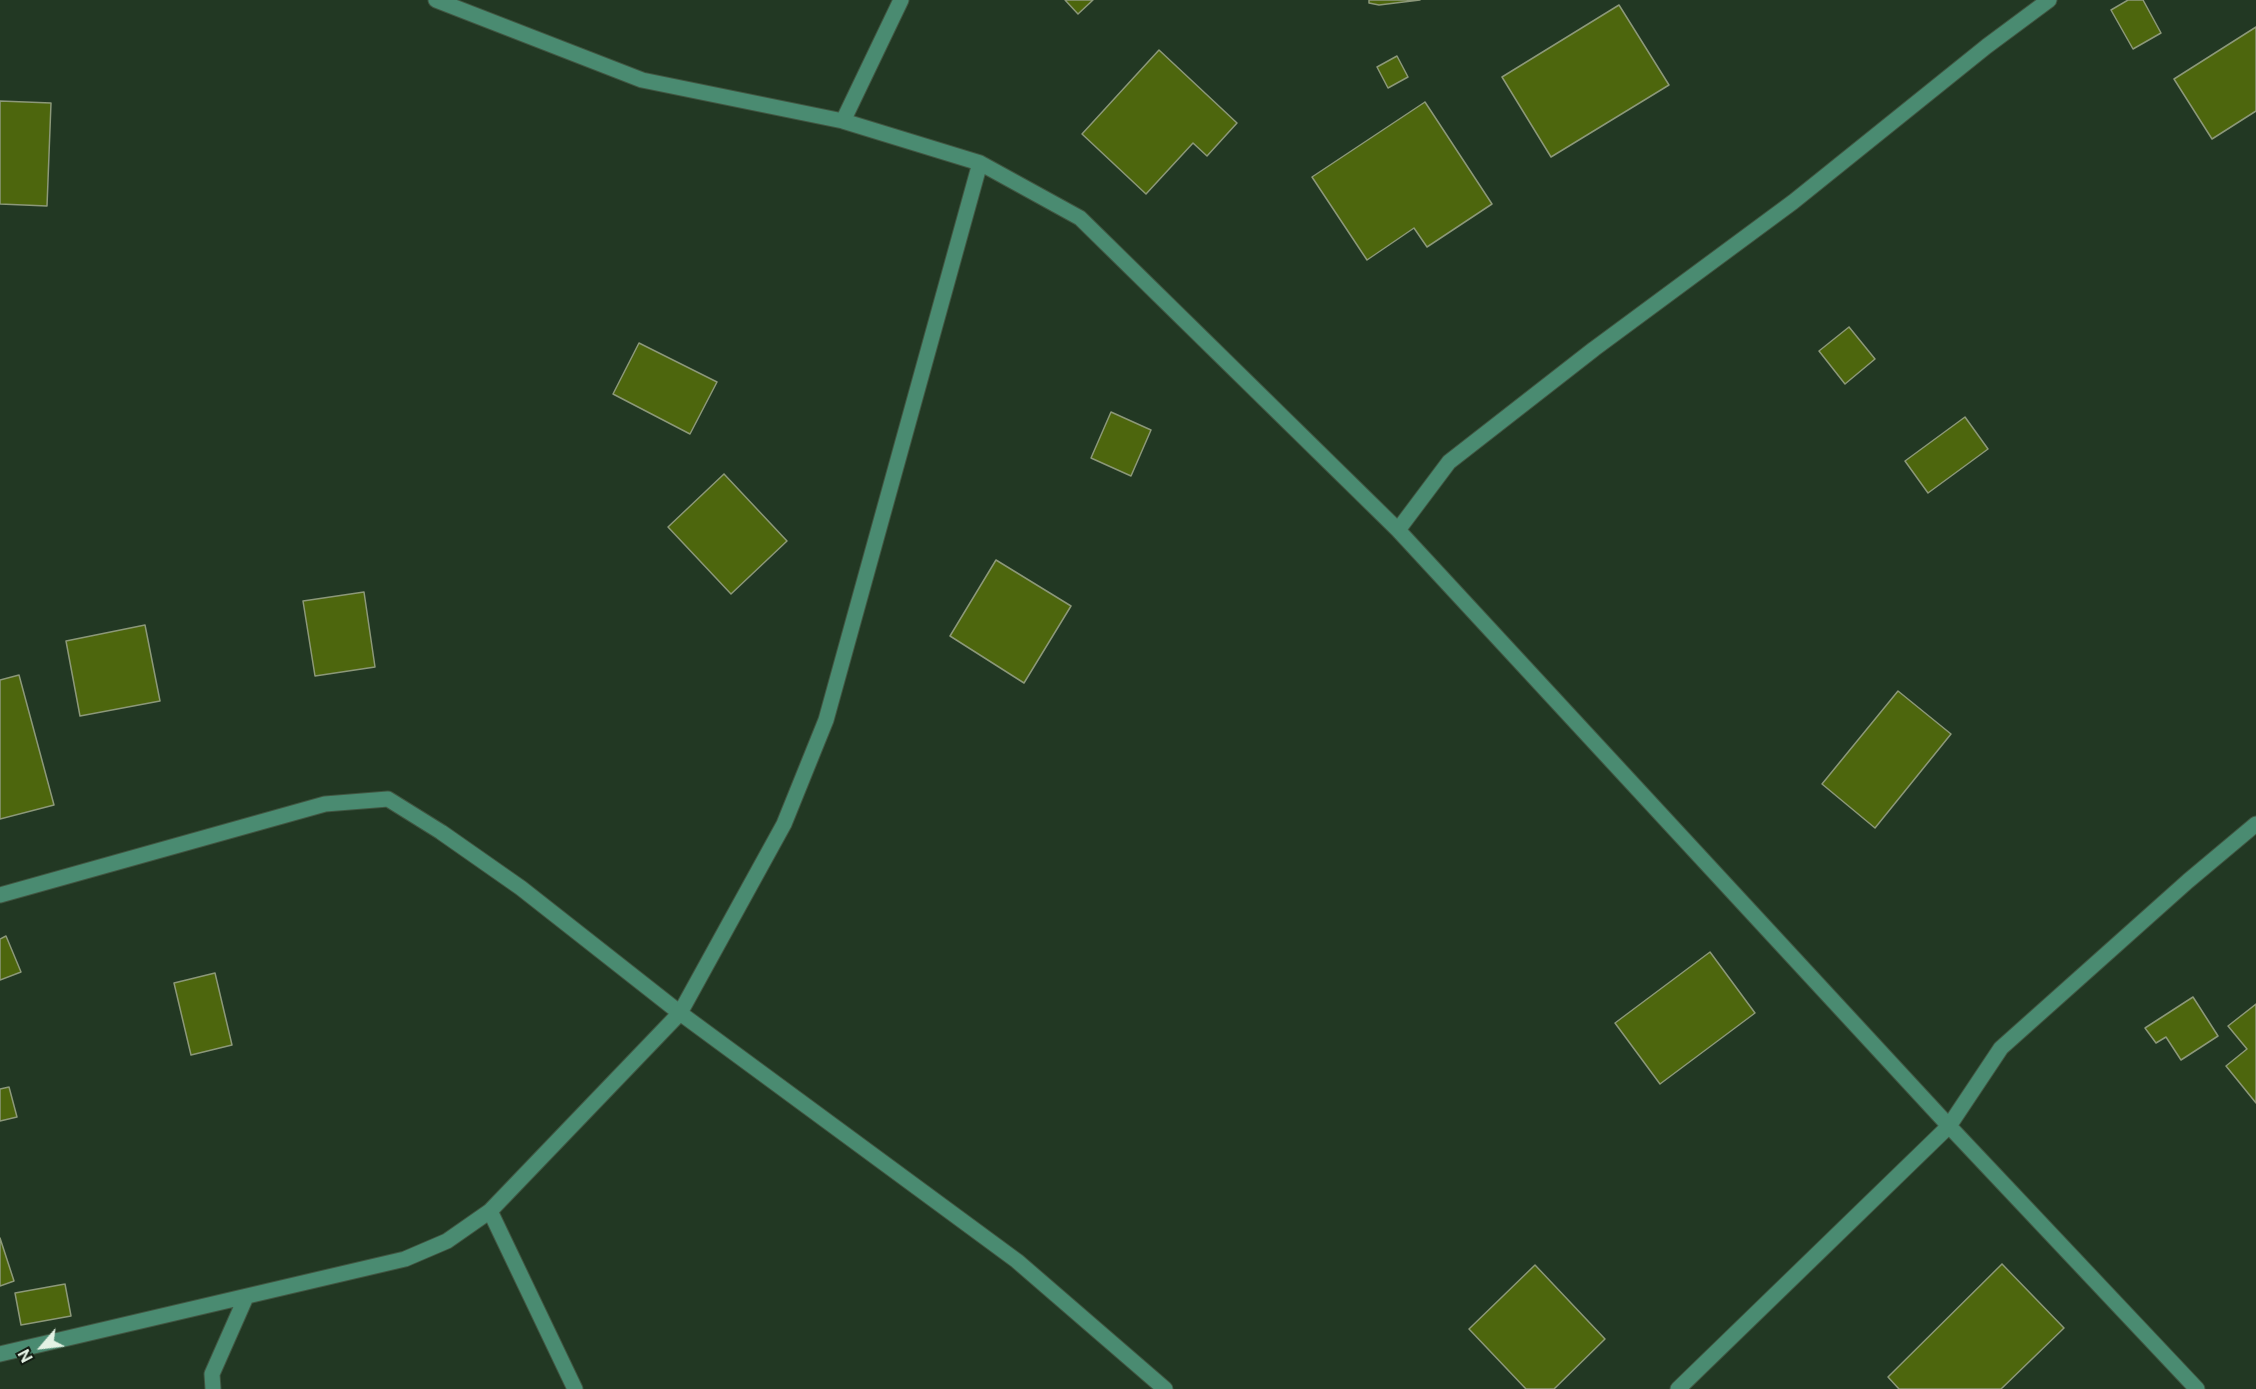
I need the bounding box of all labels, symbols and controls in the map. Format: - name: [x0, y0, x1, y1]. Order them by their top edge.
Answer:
- north arrow: [12, 1317, 72, 1377]
- text: N: [14, 1346, 37, 1366]

